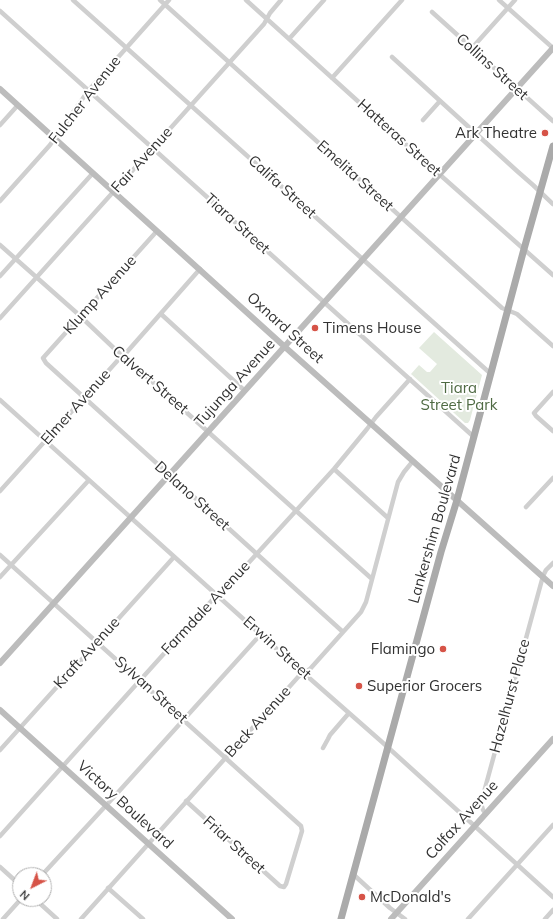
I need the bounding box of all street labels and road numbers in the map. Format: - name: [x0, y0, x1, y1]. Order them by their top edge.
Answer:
- street label: Collins Street: [452, 30, 532, 104]
- street label: Fulcher Avenue: [45, 53, 125, 147]
- street label: Hatteras Street: [354, 96, 444, 180]
- street label: Fair Avenue: [108, 123, 176, 197]
- street label: Emelita Street: [313, 137, 397, 215]
- street label: Califa Street: [244, 152, 320, 222]
- street label: Tiara Street: [201, 190, 273, 258]
- street label: Klump Avenue: [60, 252, 140, 338]
- street label: Oxnard Street: [243, 289, 327, 367]
- street label: Tujunga Avenue: [191, 335, 279, 431]
- street label: Calvert Street: [108, 342, 192, 418]
- street label: Elmer Avenue: [37, 366, 115, 448]
- street label: Lankershim Boulevard: [405, 452, 465, 606]
- street label: Delano Street: [151, 458, 233, 534]
- street label: Farmdale Avenue: [158, 557, 254, 659]
- street label: Erwin Street: [239, 613, 315, 683]
- street label: Kraft Avenue: [50, 614, 124, 692]
- street label: Hazelhurst Place: [486, 637, 534, 755]
- street label: Sylvan Street: [111, 653, 191, 727]
- street label: Beck Avenue: [221, 683, 295, 761]
- street label: Victory Boulevard: [73, 757, 177, 853]
- street label: Colfax Avenue: [422, 777, 502, 863]
- street label: Friar Street: [199, 813, 269, 877]

